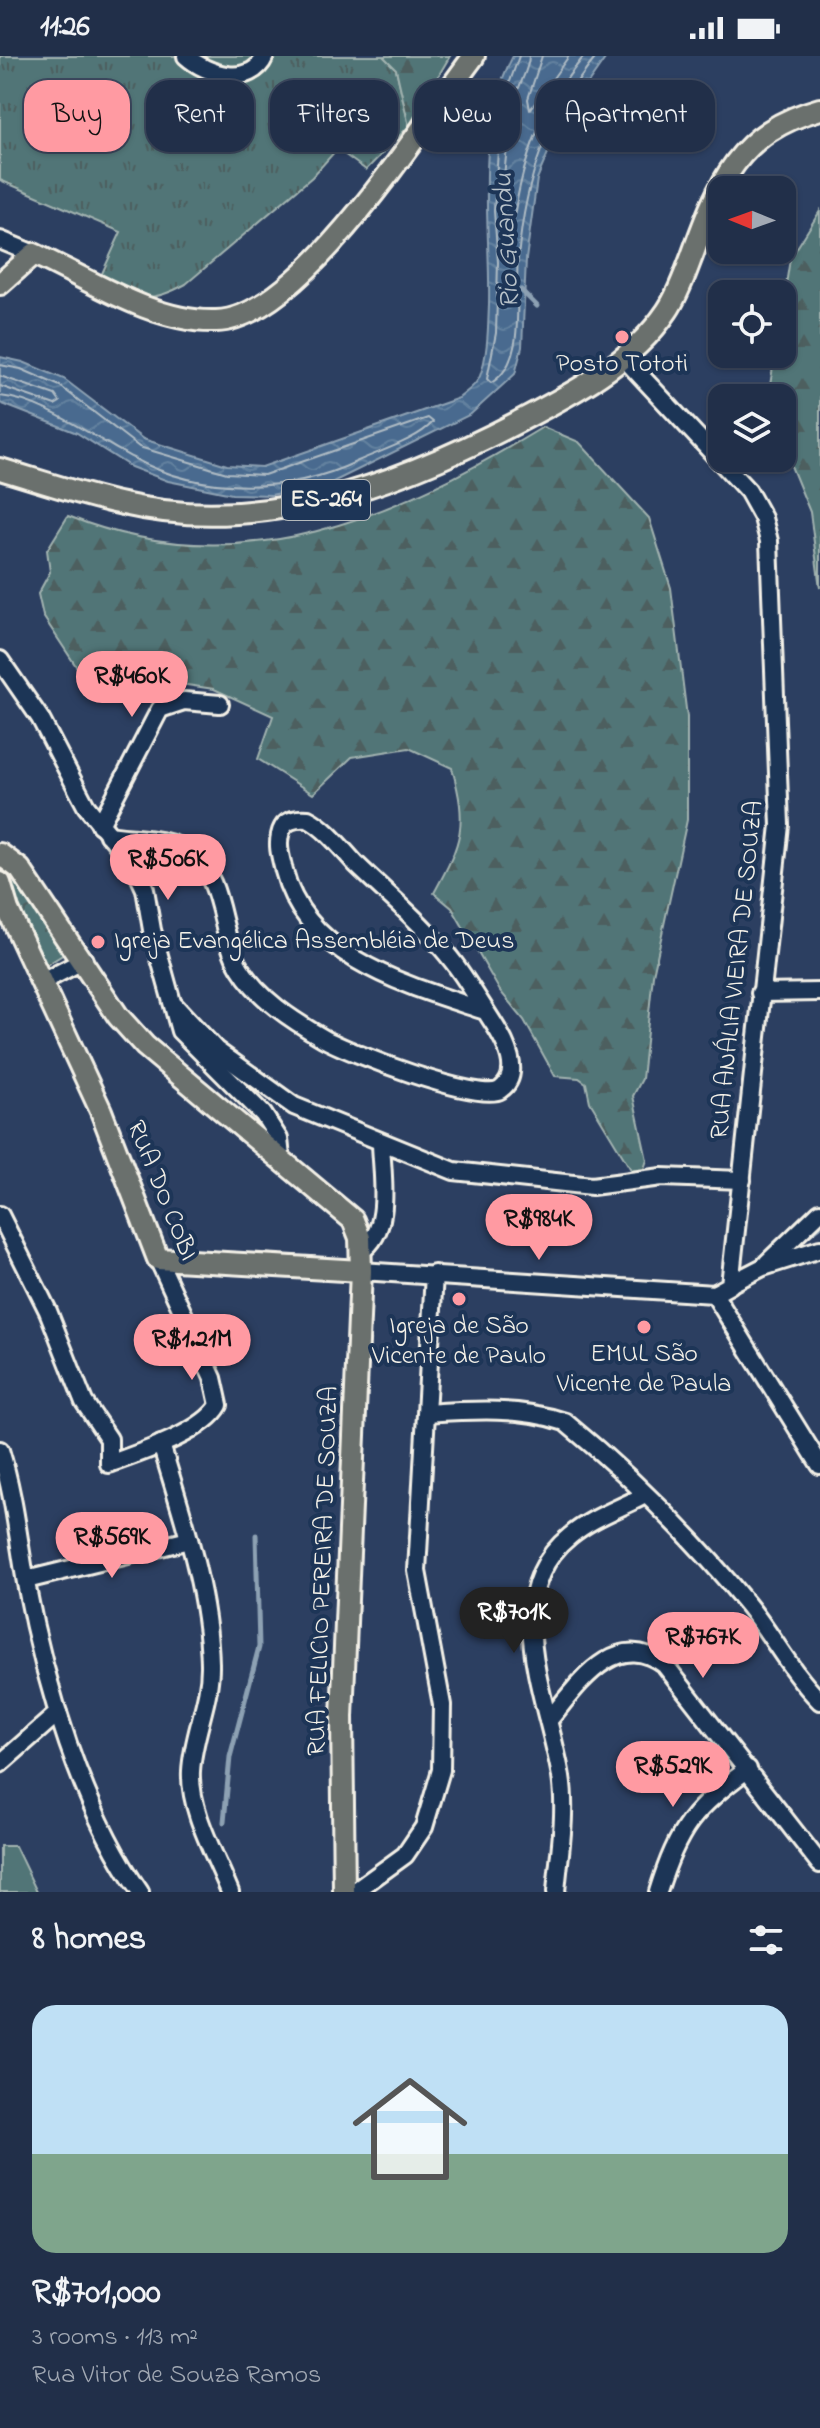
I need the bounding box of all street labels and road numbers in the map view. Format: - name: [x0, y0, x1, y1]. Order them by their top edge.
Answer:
- road number: ES-264: [282, 480, 370, 520]
- street label: RUA ANÁLIA VIEIRA DE SOUZA: [701, 799, 775, 1141]
- street label: RUA DO COBI: [116, 1115, 206, 1267]
- street label: RUA FELICIO PEREIRA DE SOUZA: [299, 1385, 349, 1757]

